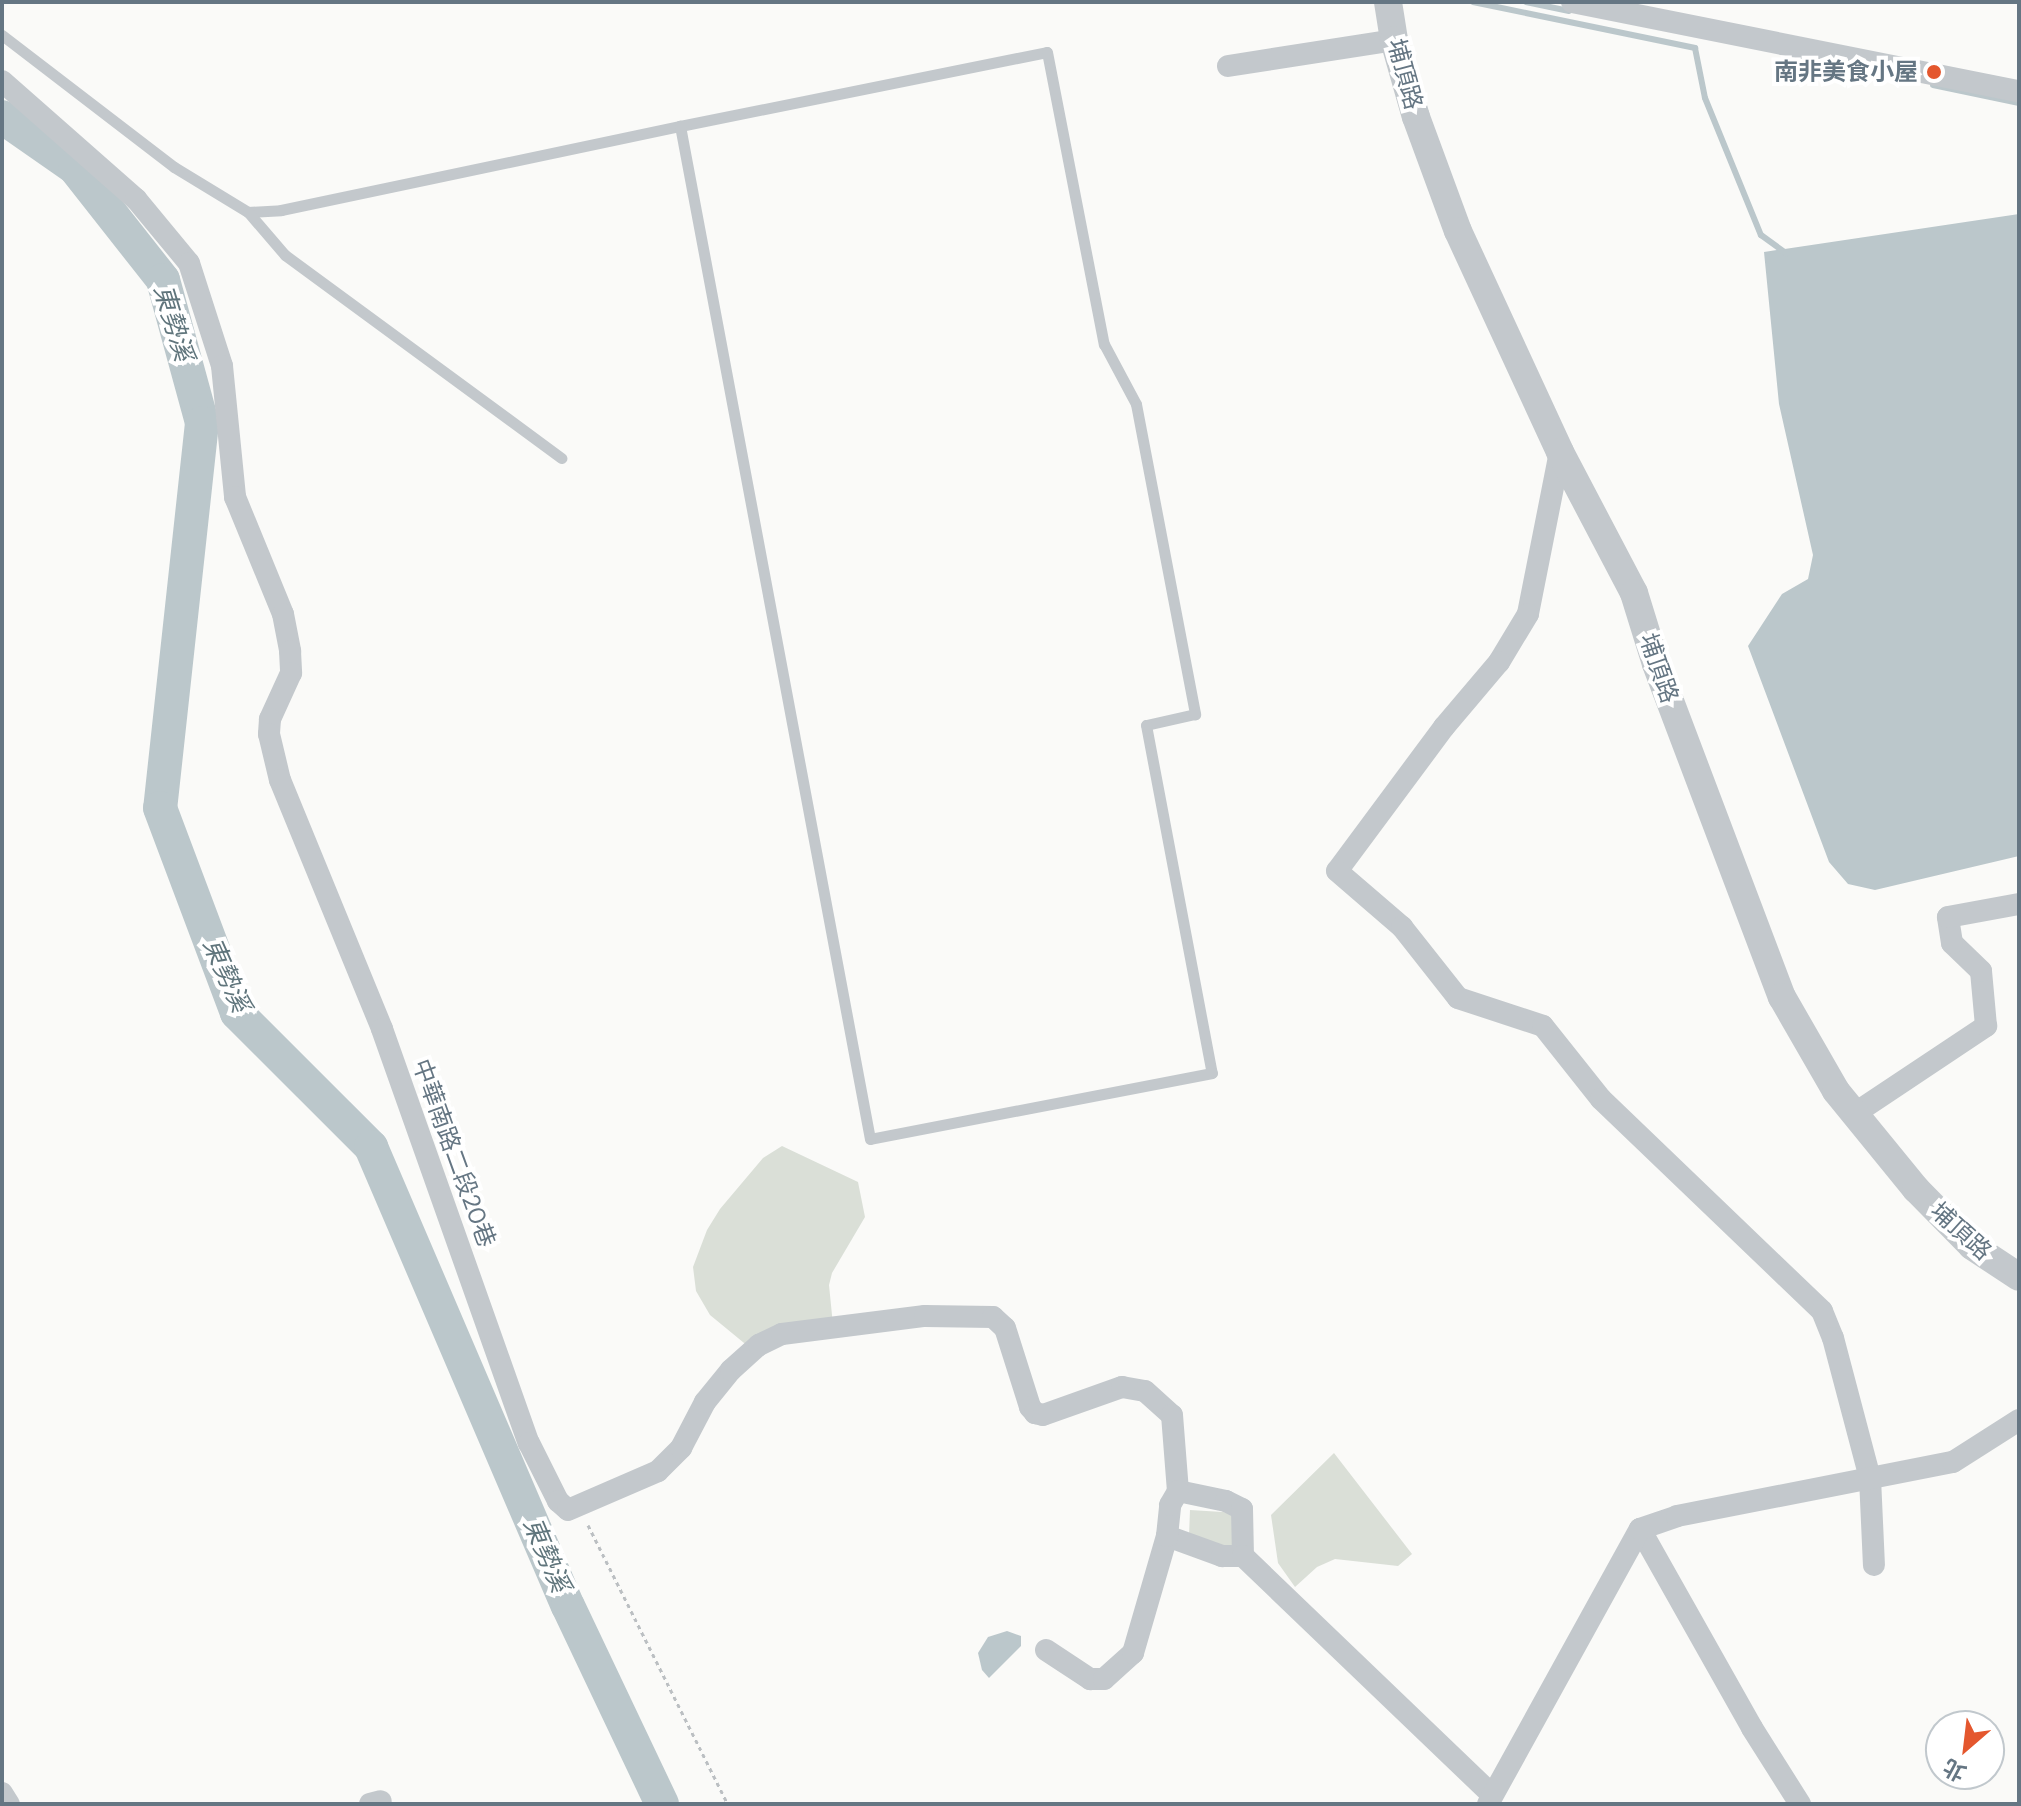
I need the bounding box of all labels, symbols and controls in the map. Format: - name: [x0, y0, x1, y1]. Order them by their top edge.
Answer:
- street label: 埔頂路: [1382, 35, 1428, 113]
- place label: 南非美食小屋: [1774, 58, 1918, 86]
- marker: 南非美食小屋: [1925, 63, 1943, 81]
- water label: 東勢溪: [147, 281, 199, 365]
- street label: 埔頂路: [1634, 629, 1684, 707]
- water label: 東勢溪: [196, 933, 256, 1017]
- street label: 中華南路二段20巷: [407, 1055, 501, 1251]
- street label: 埔頂路: [1925, 1196, 1997, 1266]
- water label: 東勢溪: [516, 1513, 576, 1597]
- north arrow: [1925, 1710, 2005, 1790]
- text: 北: [1938, 1752, 1971, 1788]

